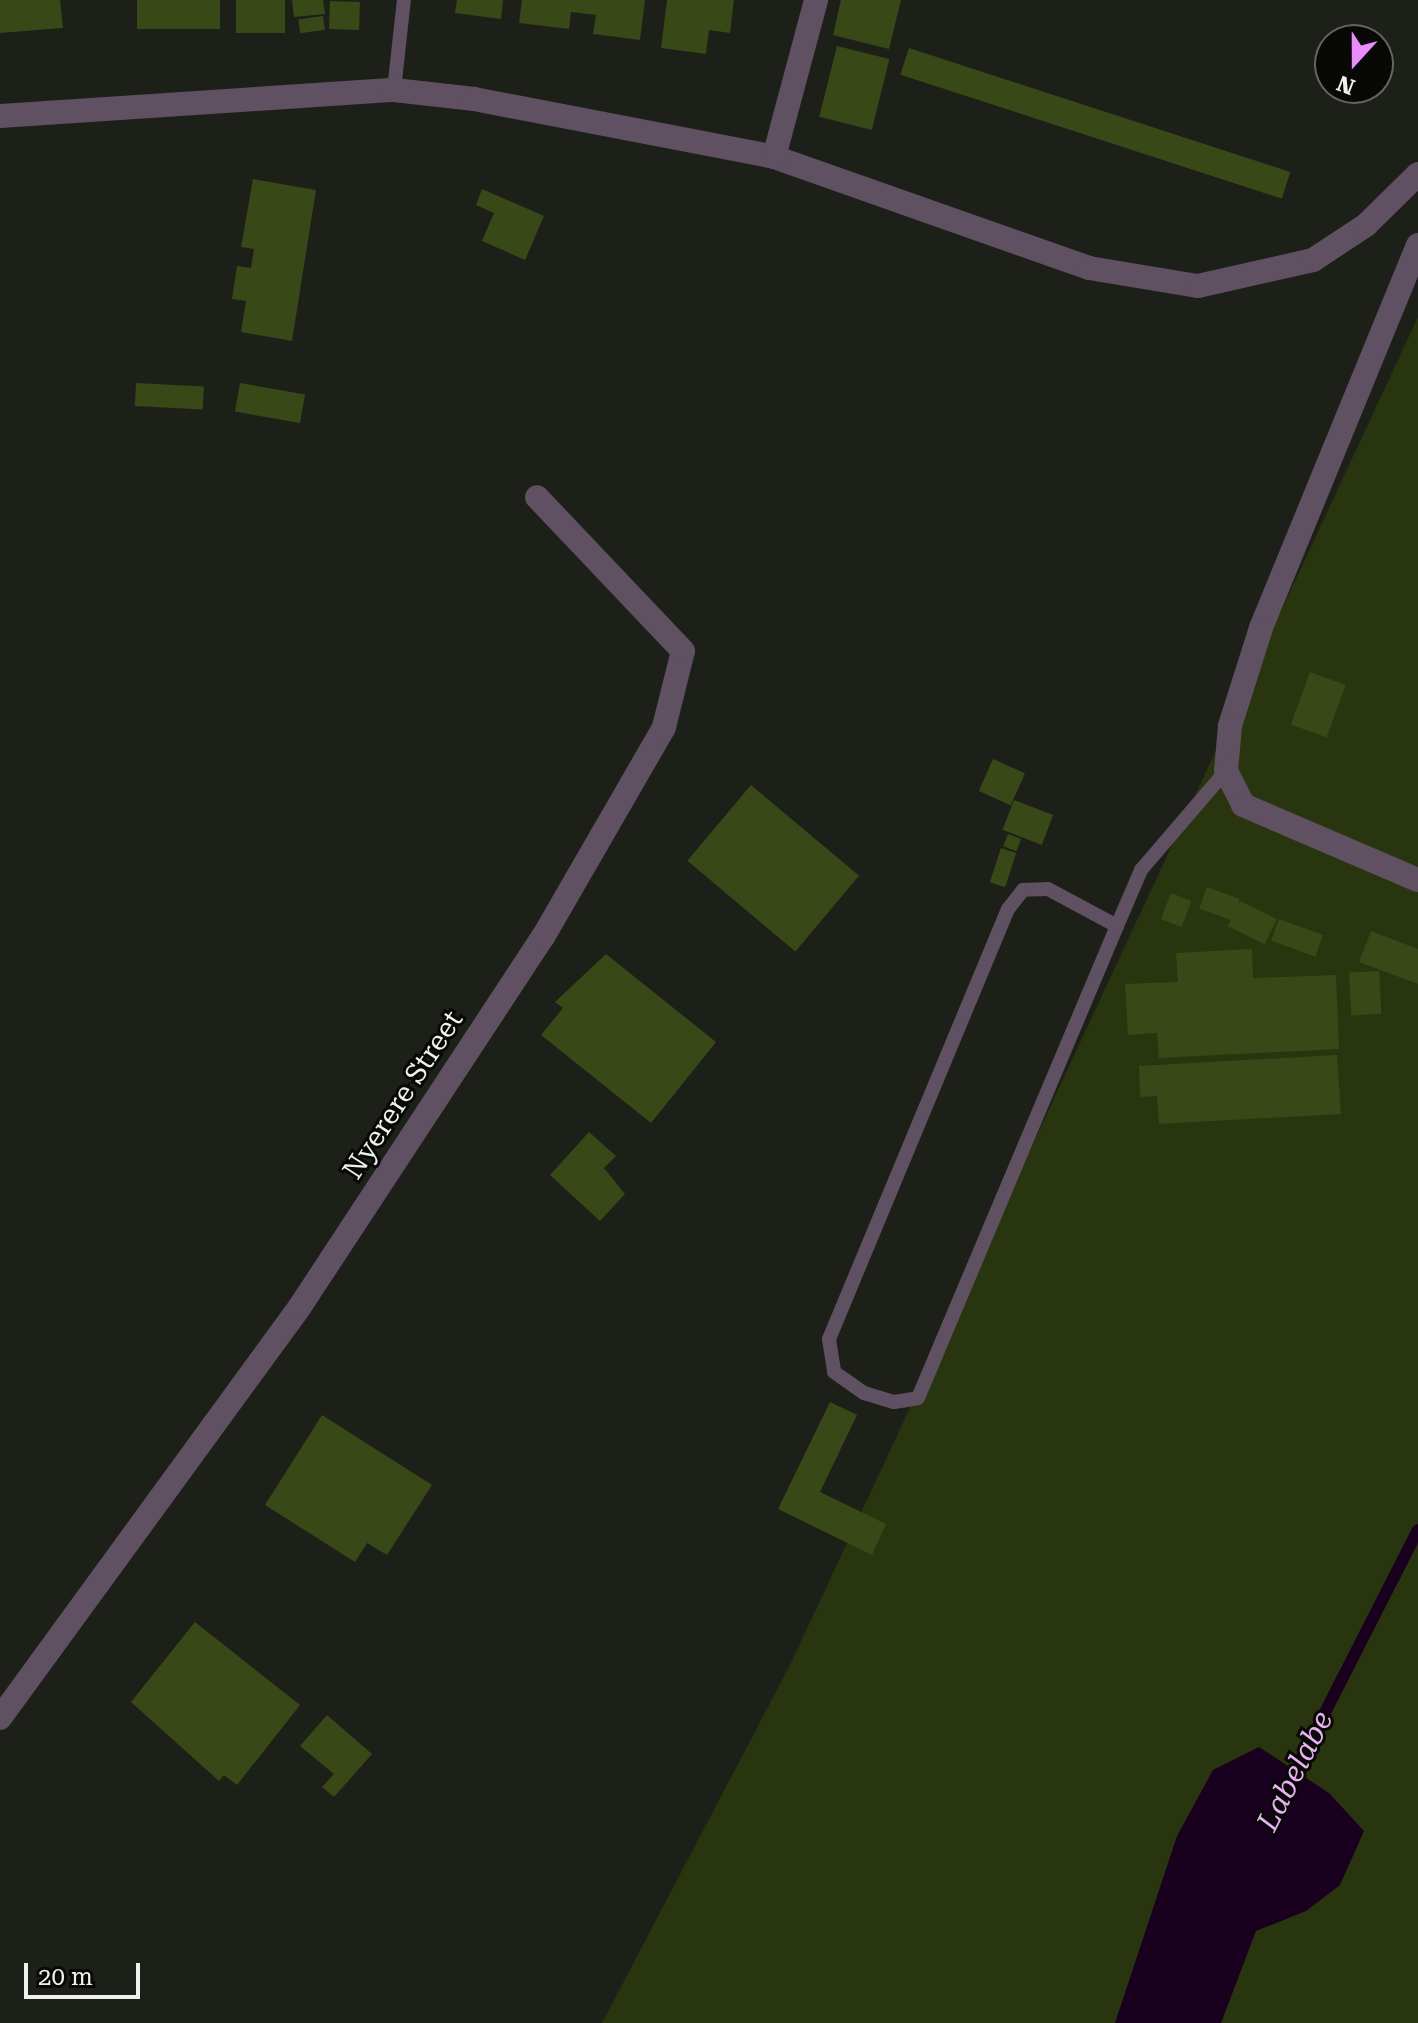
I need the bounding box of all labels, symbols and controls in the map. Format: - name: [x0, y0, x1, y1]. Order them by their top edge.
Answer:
- north arrow: [1314, 24, 1394, 104]
- text: N: [1334, 70, 1358, 100]
- street label: Nyerere Street: [336, 1004, 470, 1186]
- water label: Labelabe: [1250, 1705, 1340, 1837]
- scale bar: [28, 1947, 144, 1997]
- text: 20 m: [38, 1963, 93, 1991]

